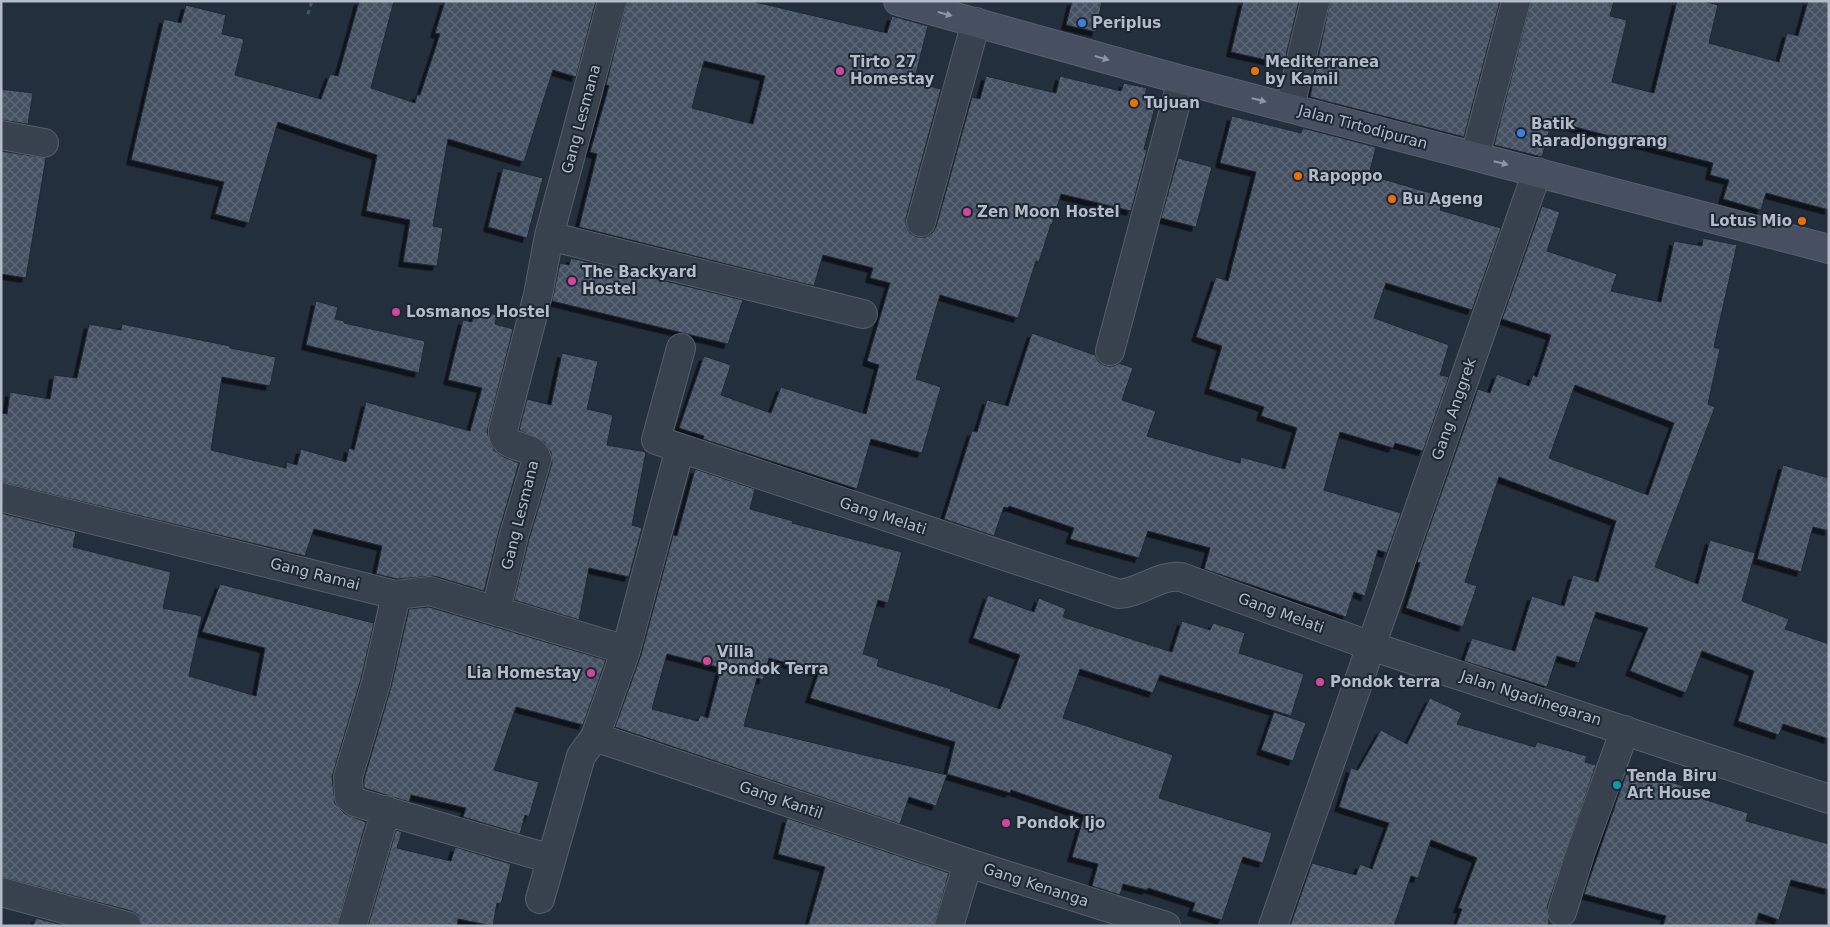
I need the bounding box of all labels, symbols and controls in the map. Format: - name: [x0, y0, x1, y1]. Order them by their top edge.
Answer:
- one-way arrow: [938, 10, 953, 18]
- place label: Periplus: [1092, 14, 1161, 32]
- marker: Periplus: [1076, 17, 1088, 29]
- place label: Tirto 27 Homestay: [850, 53, 934, 88]
- place label: Mediterranea by Kamil: [1265, 53, 1379, 88]
- one-way arrow: [1094, 54, 1109, 62]
- street label: Gang Lesmana: [558, 62, 604, 176]
- marker: Tirto 27 Homestay: [834, 65, 846, 77]
- marker: Mediterranea by Kamil: [1249, 65, 1261, 77]
- place label: Tujuan: [1144, 94, 1200, 112]
- one-way arrow: [1251, 96, 1266, 104]
- marker: Tujuan: [1128, 97, 1140, 109]
- street label: Jalan Tirtodipuran: [1296, 101, 1430, 153]
- place label: Batik Raradjonggrang: [1531, 115, 1667, 150]
- marker: Batik Raradjonggrang: [1515, 127, 1527, 139]
- one-way arrow: [1493, 159, 1508, 167]
- place label: Rapoppo: [1308, 167, 1383, 185]
- marker: Rapoppo: [1292, 170, 1304, 182]
- place label: Bu Ageng: [1402, 190, 1483, 208]
- marker: Bu Ageng: [1386, 193, 1398, 205]
- place label: Zen Moon Hostel: [977, 203, 1120, 221]
- marker: Zen Moon Hostel: [961, 206, 973, 218]
- place label: Lotus Mio: [1710, 212, 1792, 230]
- marker: Lotus Mio: [1796, 215, 1808, 227]
- place label: The Backyard Hostel: [582, 263, 697, 298]
- marker: The Backyard Hostel: [566, 275, 578, 287]
- place label: Losmanos Hostel: [406, 303, 550, 321]
- marker: Losmanos Hostel: [390, 306, 402, 318]
- street label: Gang Anggrek: [1428, 355, 1480, 463]
- street label: Gang Lesmana: [498, 458, 542, 572]
- street label: Gang Melati: [837, 494, 929, 538]
- street label: Gang Ramai: [268, 554, 362, 594]
- street label: Gang Melati: [1236, 589, 1326, 637]
- place label: Villa Pondok Terra: [717, 643, 829, 678]
- marker: Villa Pondok Terra: [701, 655, 713, 667]
- place label: Lia Homestay: [467, 664, 581, 682]
- street label: Jalan Ngadinegaran: [1457, 666, 1604, 729]
- marker: Lia Homestay: [585, 667, 597, 679]
- place label: Pondok terra: [1330, 673, 1440, 691]
- marker: Pondok terra: [1314, 676, 1326, 688]
- place label: Tenda Biru Art House: [1627, 767, 1717, 802]
- street label: Gang Kantil: [737, 777, 825, 823]
- marker: Tenda Biru Art House: [1611, 779, 1623, 791]
- place label: Pondok Ijo: [1016, 814, 1105, 832]
- marker: Pondok Ijo: [1000, 817, 1012, 829]
- street label: Gang Kenanga: [981, 859, 1091, 911]

